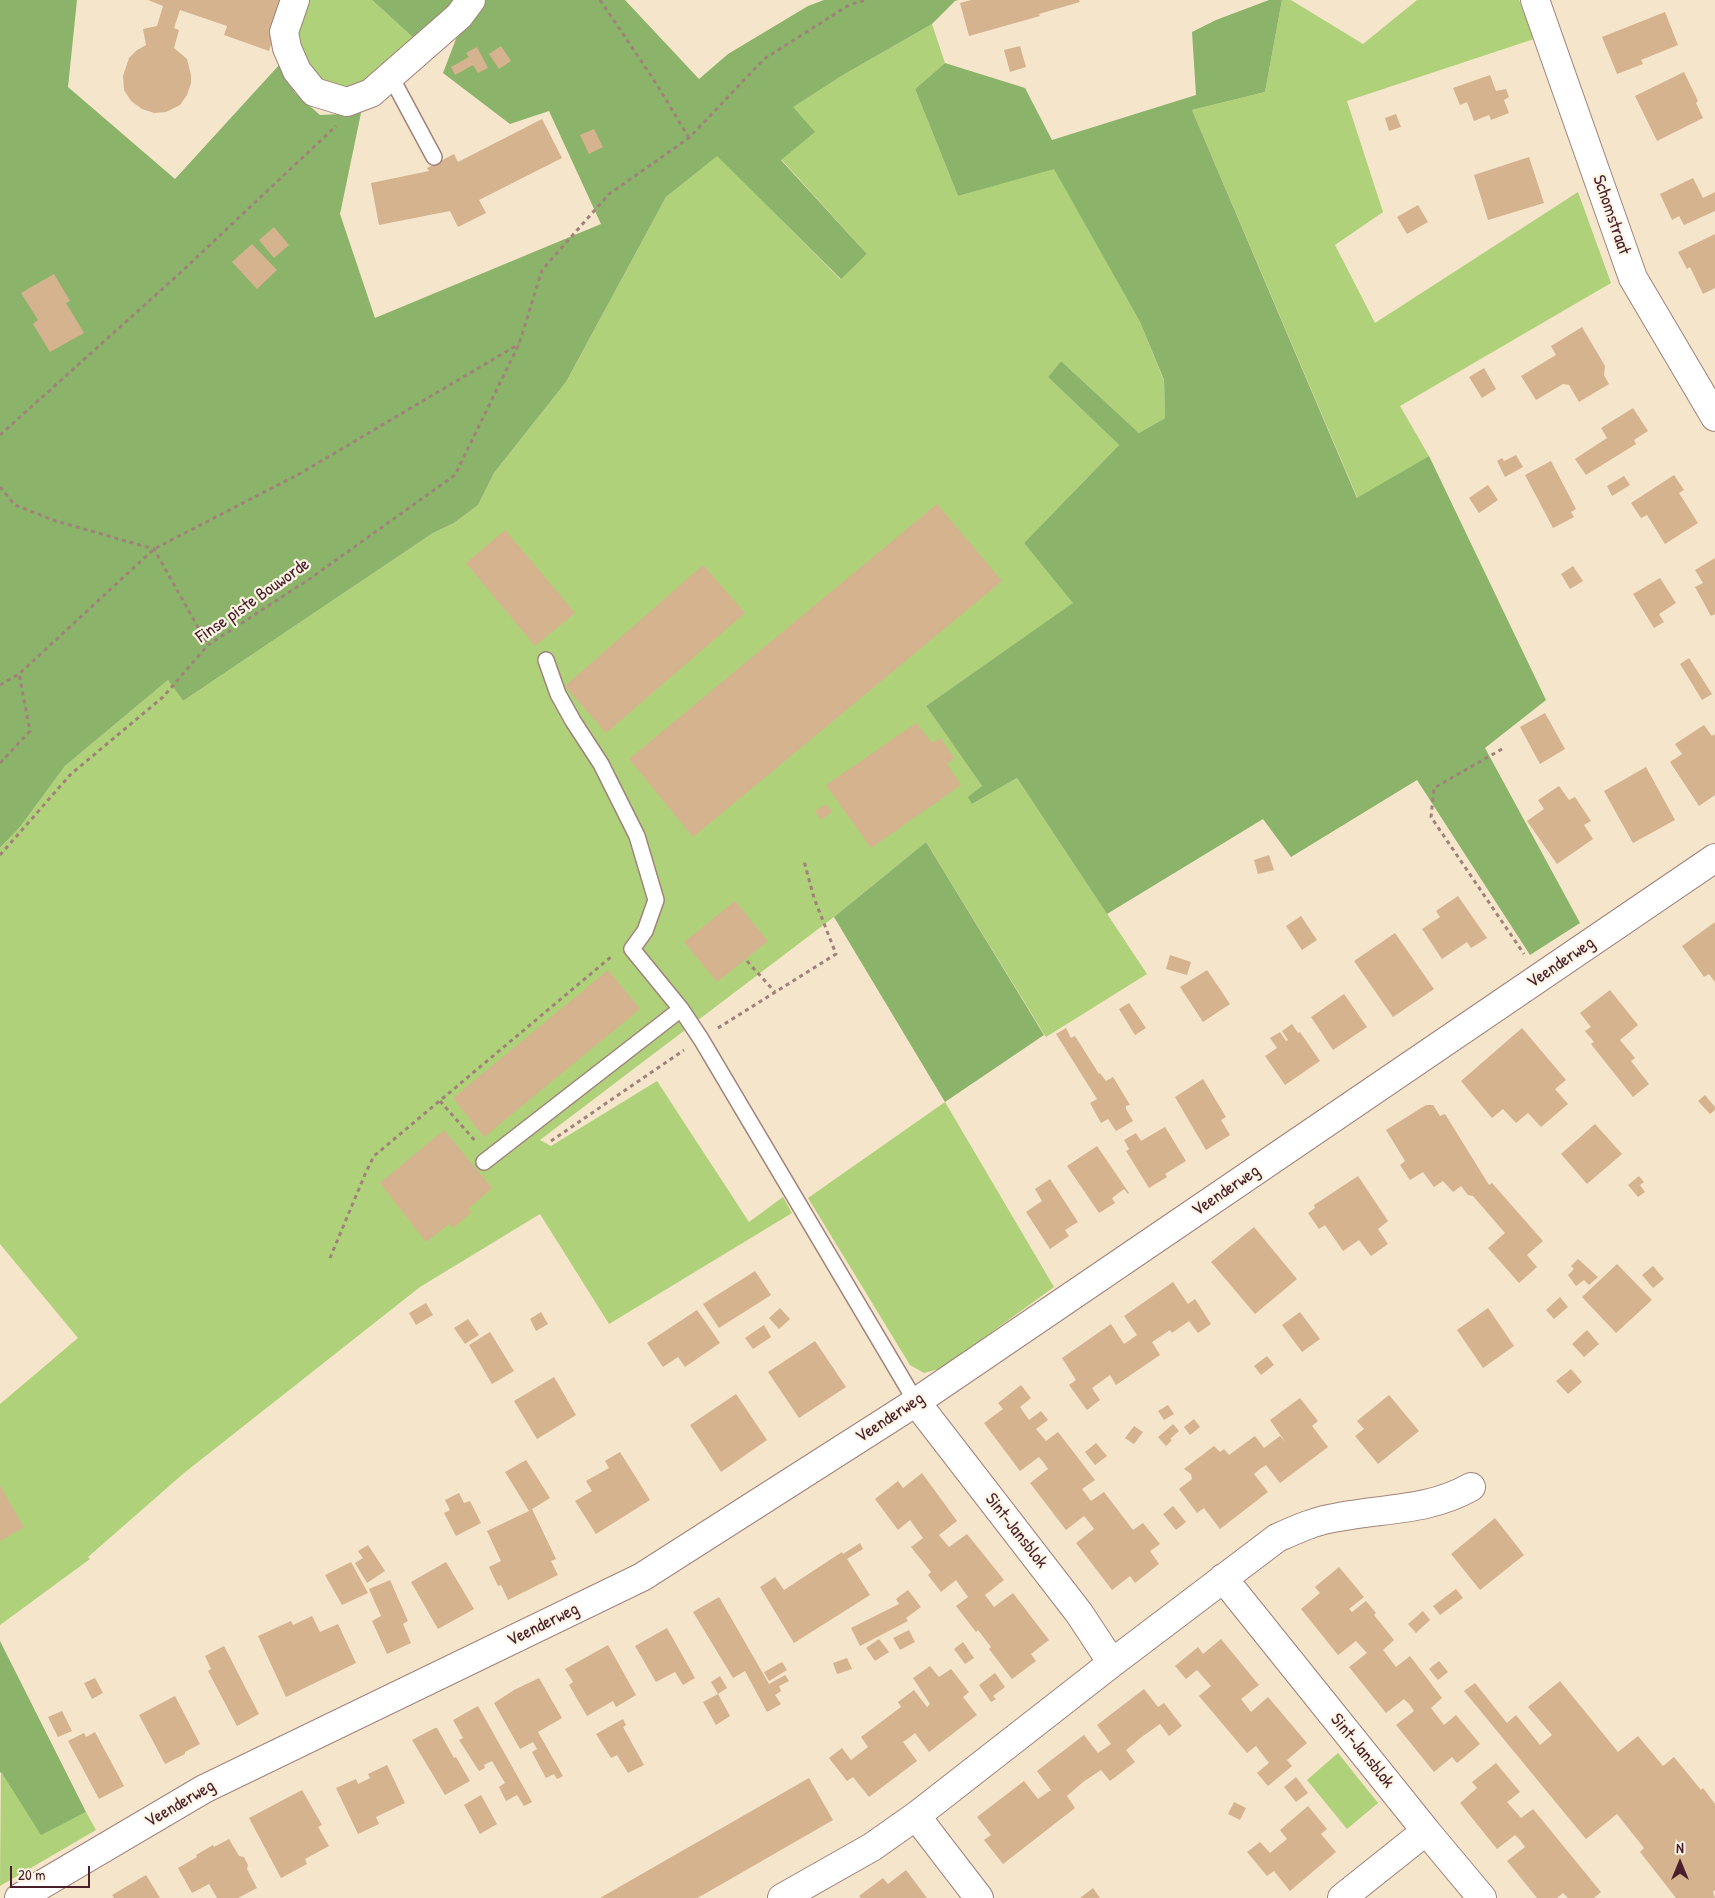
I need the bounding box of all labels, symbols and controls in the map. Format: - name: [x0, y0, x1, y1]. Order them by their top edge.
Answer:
- street label: Schomstraat: [1587, 172, 1635, 258]
- street label: Finse piste Bouworde: [192, 554, 314, 648]
- street label: Veenderweg: [1523, 932, 1599, 994]
- street label: Veenderweg: [1188, 1160, 1264, 1222]
- street label: Veenderweg: [852, 1388, 928, 1448]
- street label: Sint-Jansblok: [980, 1489, 1052, 1573]
- street label: Veenderweg: [504, 1598, 582, 1652]
- street label: Sint-Jansblok: [1325, 1709, 1399, 1793]
- street label: Veenderweg: [141, 1775, 219, 1833]
- north arrow: [1655, 1838, 1705, 1888]
- text: N: [1676, 1838, 1684, 1857]
- scale bar: [12, 1856, 92, 1888]
- text: 20 m: [18, 1864, 45, 1885]

